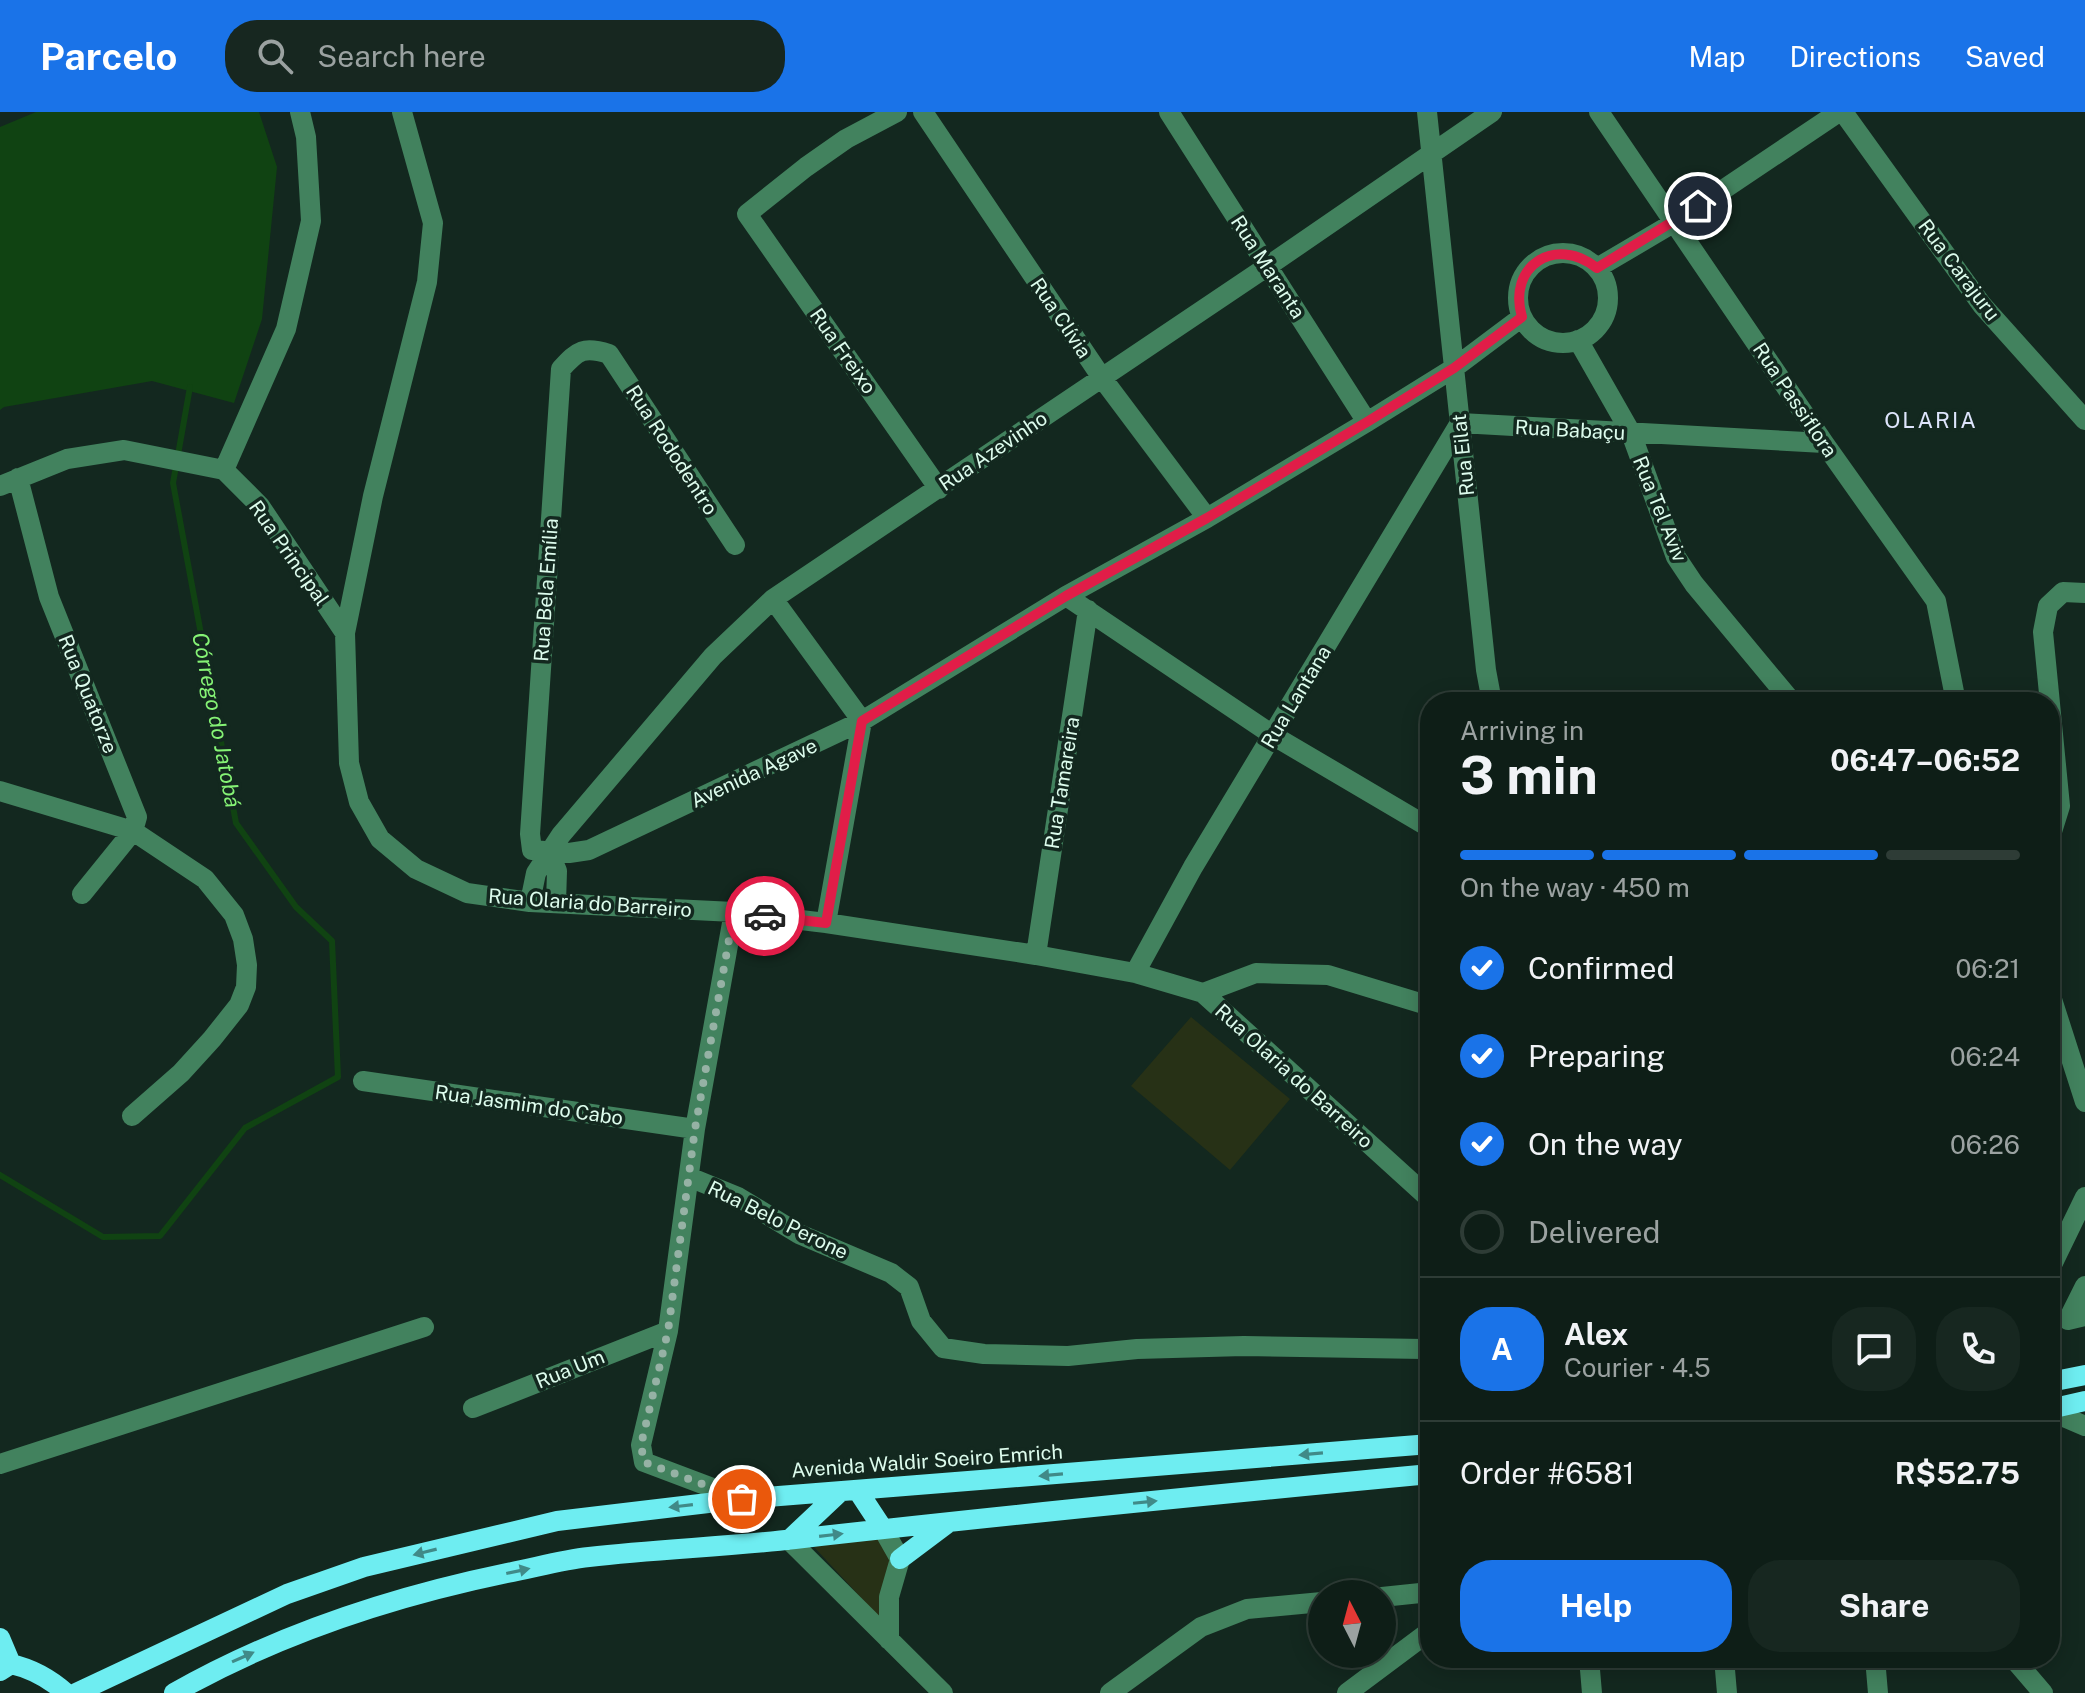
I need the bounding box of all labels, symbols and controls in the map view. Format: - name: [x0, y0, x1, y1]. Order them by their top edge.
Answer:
- search box: [225, 20, 785, 92]
- text: Parcelo: [40, 34, 177, 79]
- icon: search: [253, 34, 297, 78]
- text: Search here: [317, 38, 486, 74]
- text: Map: [1689, 40, 1745, 73]
- text: Directions: [1789, 40, 1921, 73]
- text: Saved: [1965, 40, 2045, 73]
- pin: [1664, 172, 1732, 240]
- icon: home: [1676, 184, 1720, 228]
- street label: Rua Maranta: [1226, 211, 1310, 323]
- street label: Rua Carajuru: [1913, 215, 2005, 325]
- street label: Rua Clívia: [1025, 273, 1097, 363]
- street label: Rua Freixo: [805, 304, 881, 398]
- street label: Rua Passiflora: [1748, 338, 1842, 462]
- street label: Rua Rododentro: [621, 381, 723, 519]
- street label: Rua Azevinho: [934, 406, 1052, 496]
- district label: OLARIA: [1884, 407, 1978, 433]
- street label: Rua Eilat: [1447, 413, 1479, 497]
- street label: Rua Babaçu: [1514, 415, 1626, 445]
- street label: Rua Tel Aviv: [1628, 453, 1692, 565]
- street label: Rua Principal: [244, 496, 334, 610]
- street label: Rua Bela Emília: [529, 517, 563, 663]
- water label: Córrego do Jatobá: [187, 630, 247, 810]
- street label: Rua Quatorze: [53, 631, 123, 757]
- street label: Rua Lantana: [1256, 641, 1336, 753]
- street label: Rua Tamareira: [1040, 715, 1084, 851]
- text: Arriving in: [1460, 715, 1584, 746]
- street label: Avenida Agave: [687, 733, 821, 813]
- text: 06:47–06:52: [1830, 742, 2020, 778]
- text: 3 min: [1460, 745, 1598, 806]
- text: On the way · 450 m: [1460, 872, 1690, 903]
- courier: [725, 876, 805, 956]
- street label: Rua Olaria do Barreiro: [487, 884, 693, 922]
- icon: car: [743, 894, 787, 938]
- icon: check: [1460, 946, 1504, 990]
- text: Confirmed: [1528, 950, 1674, 986]
- text: 06:21: [1956, 953, 2020, 984]
- street label: Rua Olaria do Barreiro: [1210, 999, 1378, 1153]
- icon: check: [1460, 1034, 1504, 1078]
- text: Preparing: [1528, 1038, 1665, 1074]
- text: 06:24: [1950, 1041, 2020, 1072]
- street label: Rua Jasmim do Cabo: [433, 1080, 625, 1130]
- icon: check: [1460, 1122, 1504, 1166]
- text: On the way: [1528, 1126, 1682, 1162]
- text: 06:26: [1950, 1129, 2020, 1160]
- street label: Rua Belo Perone: [704, 1176, 852, 1264]
- text: Delivered: [1528, 1214, 1660, 1250]
- button: chat: [1832, 1307, 1916, 1391]
- button: phone: [1936, 1307, 2020, 1391]
- text: Alex: [1564, 1316, 1628, 1352]
- text: A: [1491, 1331, 1513, 1367]
- street label: Rua Um: [532, 1344, 608, 1394]
- text: Courier · 4.5: [1564, 1352, 1711, 1383]
- street label: Avenida Waldir Soeiro Emrich: [790, 1440, 1064, 1482]
- one-way arrow: [1298, 1448, 1323, 1461]
- text: Order #6581: [1460, 1455, 1635, 1491]
- text: R$52.75: [1895, 1455, 2020, 1491]
- pin: [708, 1465, 776, 1533]
- one-way arrow: [1038, 1469, 1063, 1482]
- icon: bag: [720, 1477, 764, 1521]
- one-way arrow: [1133, 1495, 1158, 1508]
- one-way arrow: [668, 1500, 693, 1513]
- one-way arrow: [819, 1528, 844, 1541]
- one-way arrow: [413, 1546, 438, 1558]
- button: Help: [1460, 1560, 1732, 1652]
- button: Share: [1748, 1560, 2020, 1652]
- one-way arrow: [505, 1564, 530, 1577]
- north arrow: [1308, 1580, 1396, 1668]
- map controls: [1308, 1580, 1396, 1668]
- one-way arrow: [232, 1650, 255, 1664]

